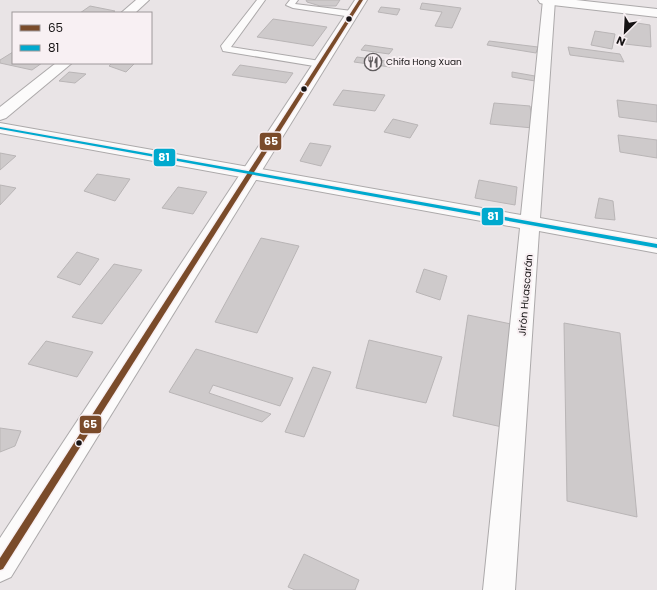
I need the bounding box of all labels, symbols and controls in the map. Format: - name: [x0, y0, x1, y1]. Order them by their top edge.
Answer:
- legend: [12, 12, 152, 64]
- north arrow: [605, 12, 645, 52]
- unlabelled marker: [344, 14, 354, 24]
- text: 65: [48, 19, 63, 36]
- text: N: [614, 32, 628, 50]
- text: 81: [48, 39, 59, 56]
- restaurant icon: Chifa Hong Xuan: [363, 52, 383, 72]
- place label: Chifa Hong Xuan: [386, 56, 462, 68]
- unlabelled marker: [299, 84, 309, 94]
- line badge: 65: [259, 132, 282, 151]
- text: 65: [264, 133, 278, 149]
- line badge: 81: [153, 148, 176, 167]
- text: 81: [158, 149, 170, 165]
- line badge: 81: [481, 207, 504, 226]
- text: 81: [487, 208, 499, 224]
- street label: Jirón Huascarán: [514, 254, 537, 337]
- line badge: 65: [79, 415, 102, 434]
- text: 65: [83, 416, 97, 432]
- unlabelled marker: [74, 438, 84, 448]

